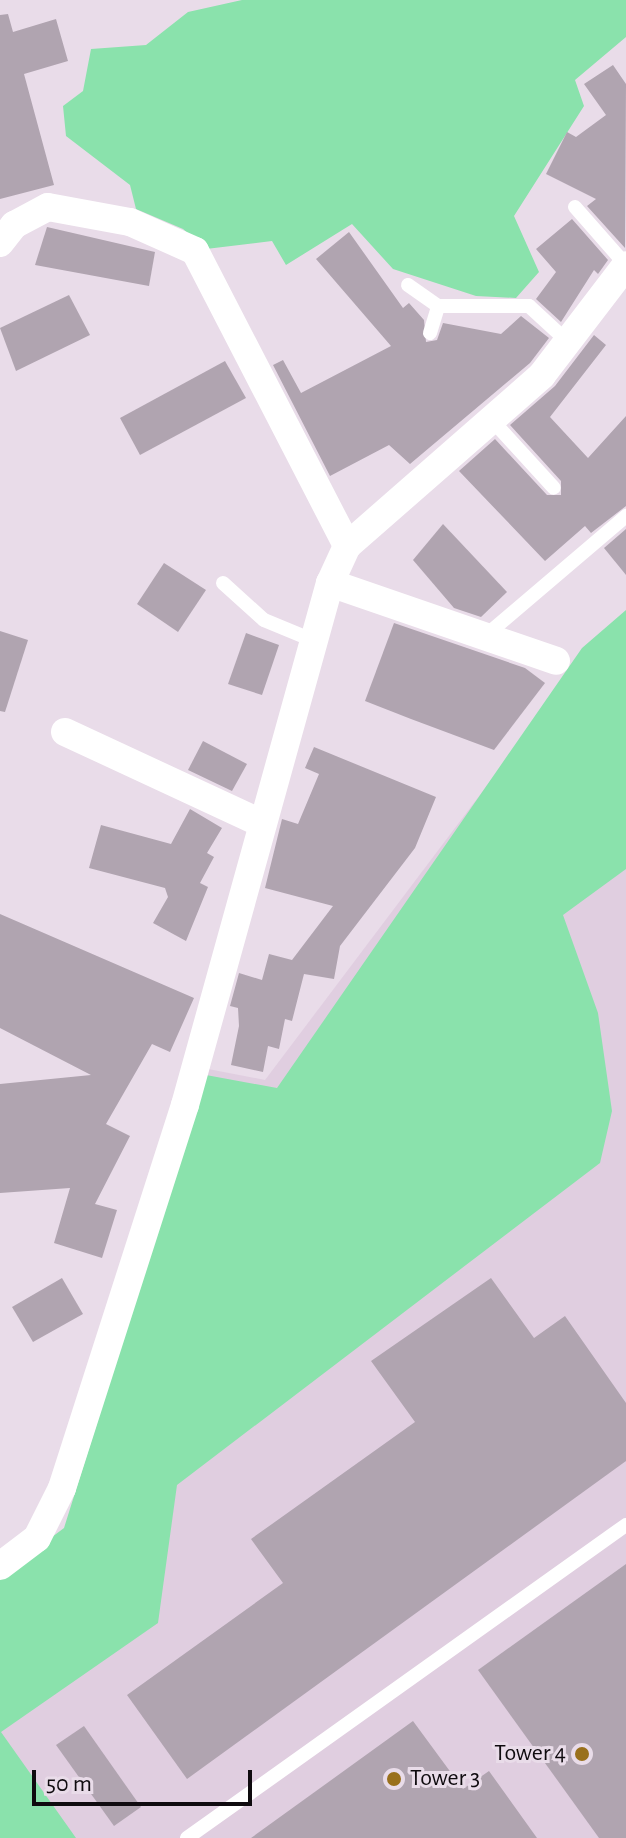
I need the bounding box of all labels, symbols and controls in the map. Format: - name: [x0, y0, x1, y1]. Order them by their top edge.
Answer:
- place label: Tower 4: [494, 1740, 566, 1768]
- marker: Tower 4: [573, 1745, 591, 1763]
- scale bar: [36, 1754, 256, 1804]
- place label: Tower 3: [410, 1765, 480, 1793]
- marker: Tower 3: [385, 1770, 403, 1788]
- text: 50 m: [46, 1772, 92, 1796]

